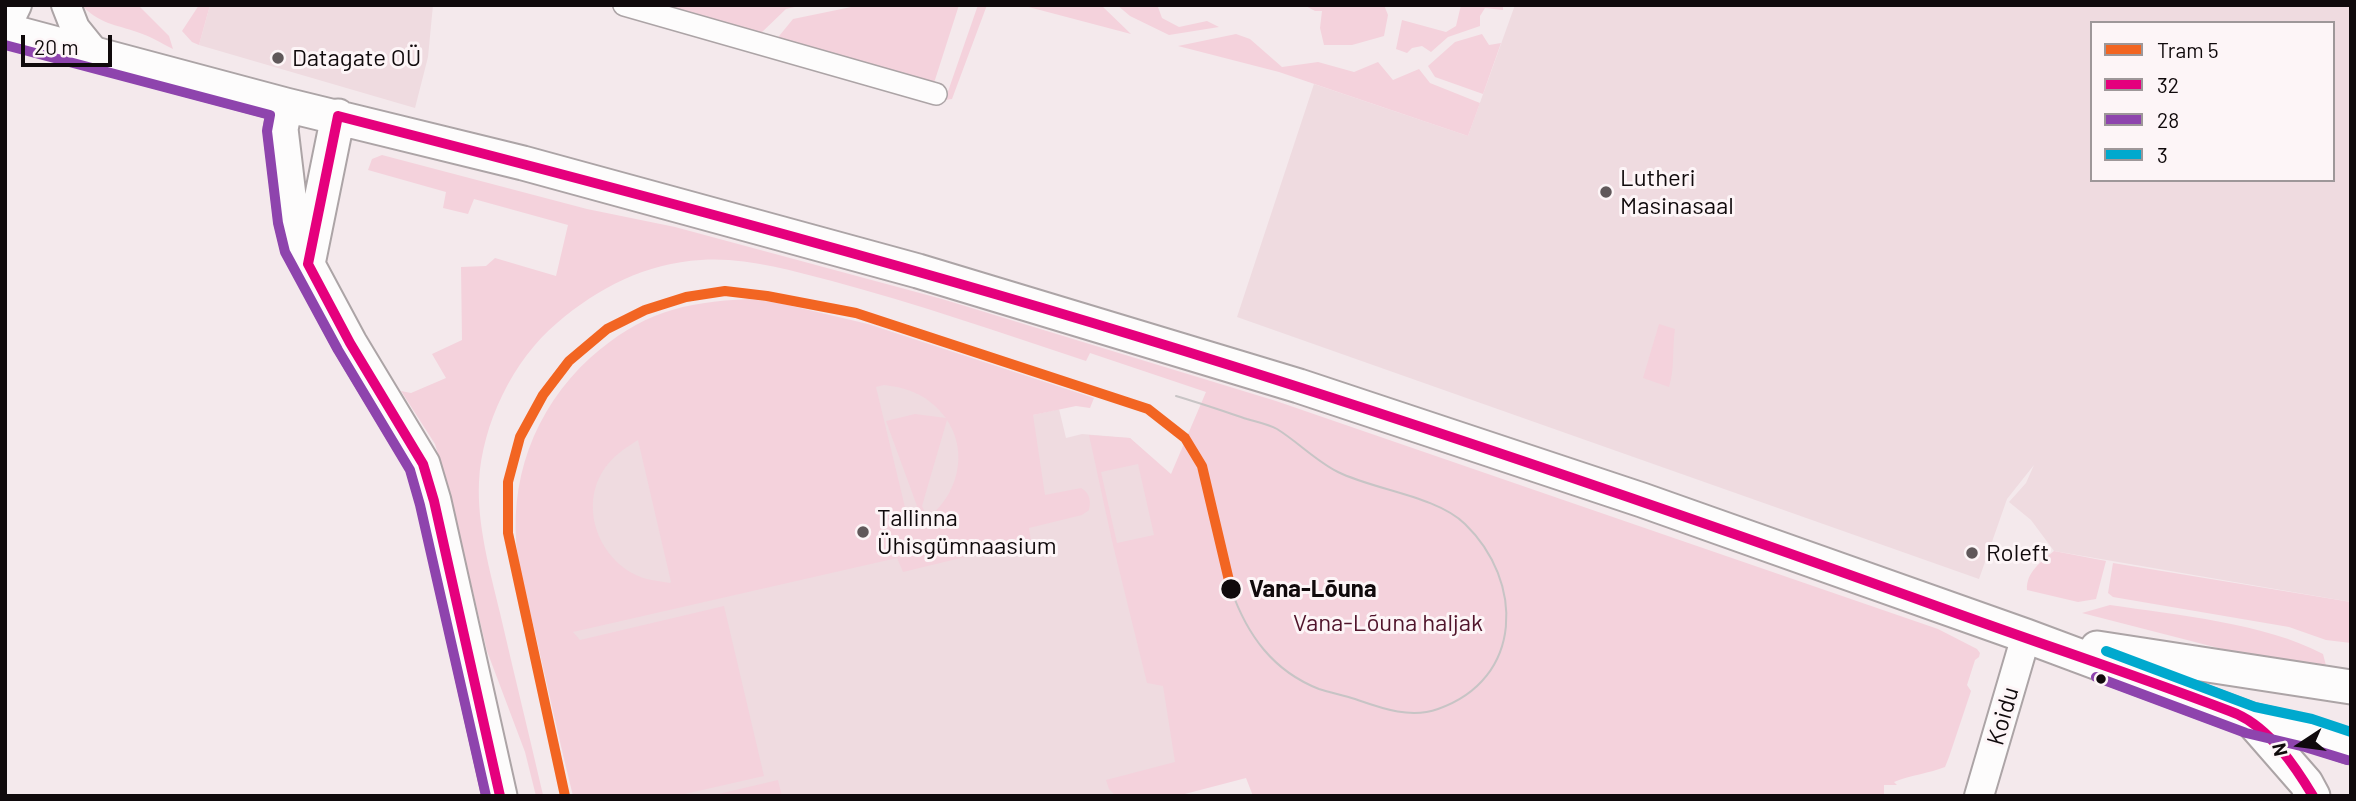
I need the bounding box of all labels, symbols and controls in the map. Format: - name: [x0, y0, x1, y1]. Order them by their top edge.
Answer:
- scale bar: [24, 21, 116, 65]
- legend: [2090, 21, 2335, 182]
- text: 20 m: [34, 34, 79, 59]
- text: Tram 5: [2157, 37, 2219, 62]
- place label: Datagate OÜ: [292, 44, 421, 72]
- marker: Datagate OÜ: [270, 50, 286, 66]
- text: 32: [2157, 72, 2179, 97]
- text: 28: [2157, 107, 2179, 132]
- text: 3: [2157, 142, 2168, 167]
- place label: Lutheri Masinasaal: [1620, 164, 1734, 220]
- marker: Lutheri Masinasaal: [1598, 184, 1614, 200]
- place label: Tallinna Ühisgümnaasium: [877, 504, 1057, 560]
- marker: Tallinna Ühisgümnaasium: [855, 524, 871, 540]
- place label: Roleft: [1986, 539, 2049, 567]
- marker: Roleft: [1964, 545, 1980, 561]
- place label: Vana-Lõuna: [1249, 575, 1377, 603]
- marker: Vana-Lõuna: [1219, 577, 1243, 601]
- park label: Vana-Lõuna haljak: [1293, 609, 1483, 637]
- unlabelled marker: [2094, 672, 2108, 686]
- street label: Koidu: [1981, 683, 2025, 749]
- north arrow: [2265, 710, 2335, 780]
- text: N: [2266, 741, 2292, 759]

